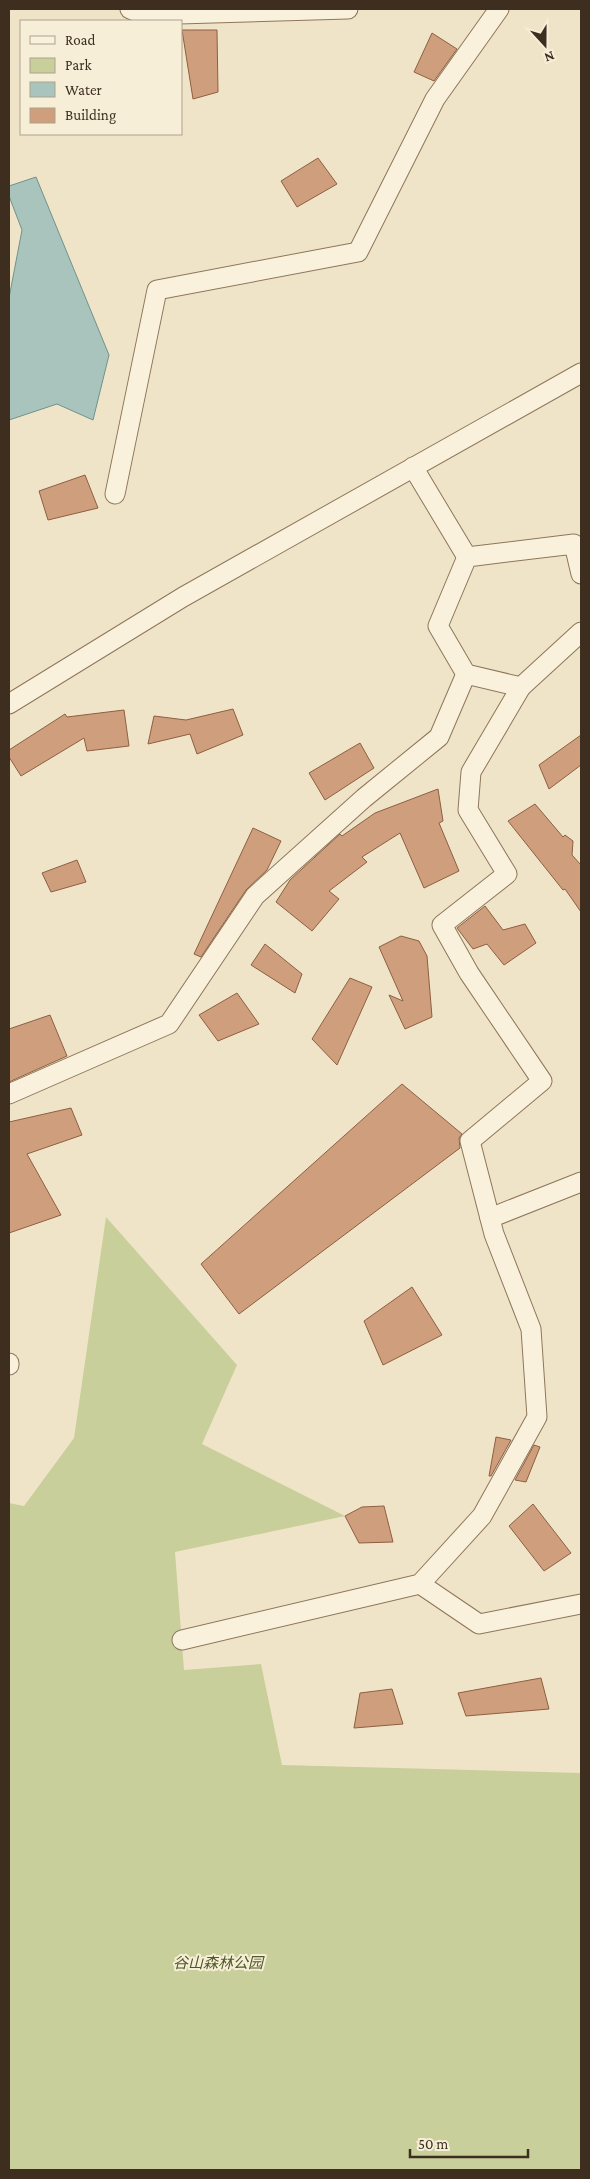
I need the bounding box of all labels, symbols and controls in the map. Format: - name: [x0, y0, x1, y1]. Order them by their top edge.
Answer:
- legend: [20, 20, 182, 135]
- north arrow: [520, 20, 570, 70]
- text: Road: [65, 32, 96, 48]
- text: N: [542, 48, 557, 66]
- text: Park: [65, 57, 92, 73]
- text: Water: [65, 82, 102, 98]
- text: Building: [65, 107, 116, 124]
- park label: 谷山森林公园: [173, 1955, 265, 1971]
- scale bar: [410, 2126, 528, 2158]
- text: 50 m: [418, 2136, 448, 2152]

